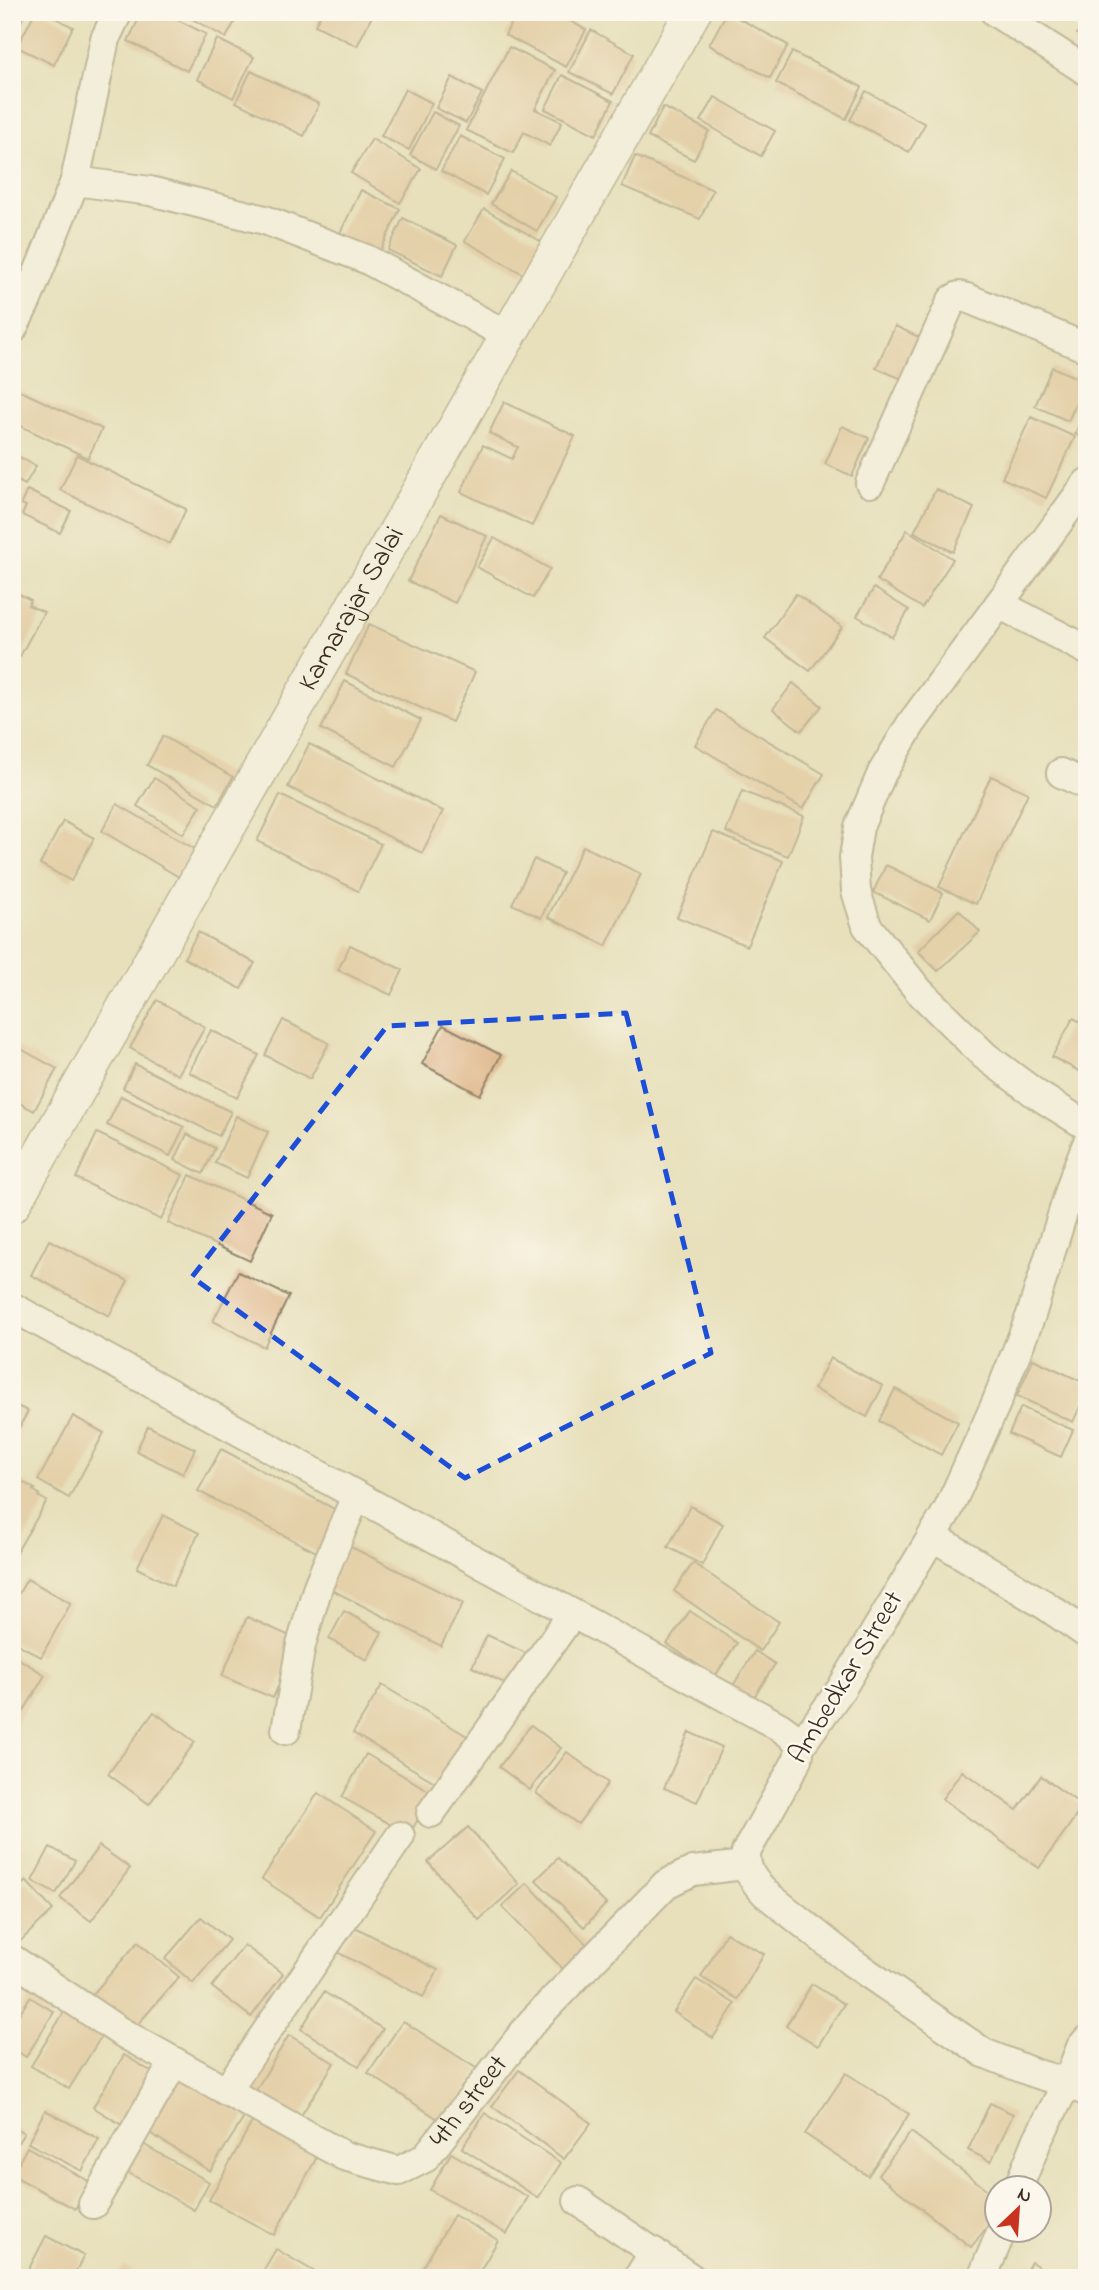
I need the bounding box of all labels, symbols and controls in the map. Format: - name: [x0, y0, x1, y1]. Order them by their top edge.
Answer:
- street label: Kamarajar Salai: [289, 519, 415, 699]
- street label: Ambedkar Street: [779, 1584, 915, 1772]
- street label: 4th street: [420, 2047, 519, 2157]
- north arrow: [984, 2174, 1054, 2244]
- text: N: [1013, 2181, 1036, 2211]

